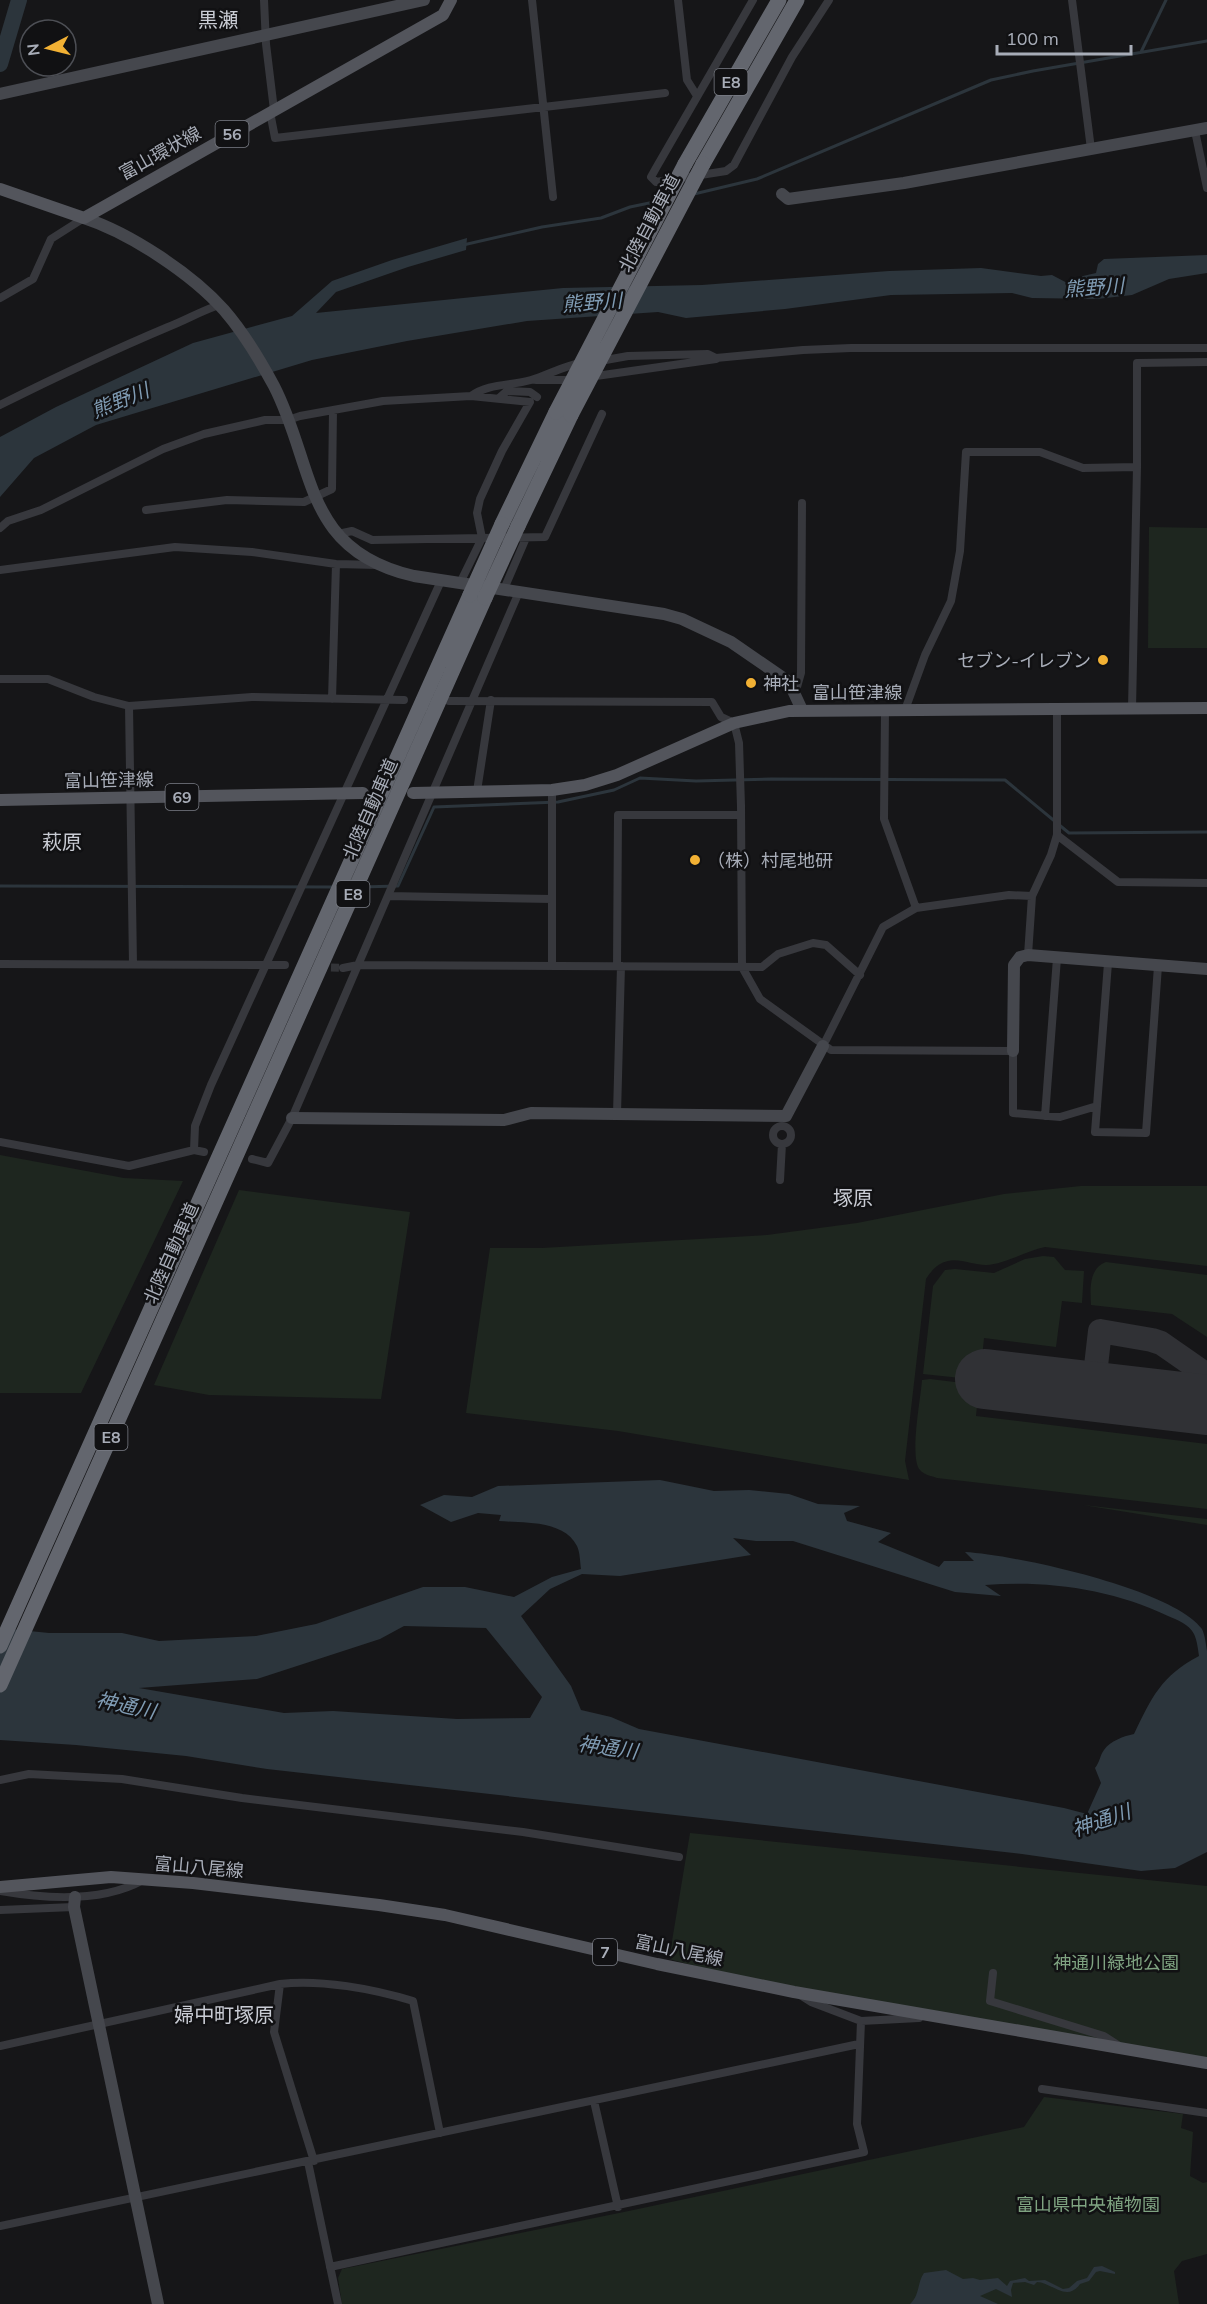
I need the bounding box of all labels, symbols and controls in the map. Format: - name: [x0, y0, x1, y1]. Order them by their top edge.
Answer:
- district label: 黒瀬: [198, 7, 238, 32]
- north arrow: [18, 18, 78, 78]
- scale bar: [997, 18, 1130, 56]
- text: 100 m: [1006, 27, 1059, 50]
- text: N: [22, 43, 44, 57]
- road number: E8: [714, 69, 748, 95]
- street label: 富山環状線: [115, 121, 205, 185]
- road number: 56: [216, 121, 248, 147]
- street label: 北陸自動車道: [613, 170, 685, 276]
- water label: 熊野川: [1063, 272, 1127, 302]
- water label: 熊野川: [561, 287, 625, 317]
- water label: 熊野川: [88, 376, 154, 423]
- place label: セブン-イレブン: [957, 649, 1091, 672]
- marker: セブン-イレブン: [1096, 653, 1110, 667]
- place label: 神社: [763, 672, 799, 695]
- marker: 神社: [744, 676, 758, 690]
- street label: 富山笹津線: [812, 681, 902, 704]
- street label: 北陸自動車道: [338, 755, 402, 863]
- street label: 富山笹津線: [64, 768, 154, 792]
- road number: 69: [166, 784, 198, 810]
- district label: 萩原: [42, 829, 82, 854]
- place label: （株）村尾地研: [707, 849, 833, 872]
- marker: （株）村尾地研: [688, 853, 702, 867]
- road number: E8: [336, 881, 370, 907]
- district label: 塚原: [833, 1185, 873, 1210]
- street label: 北陸自動車道: [139, 1199, 203, 1307]
- road number: E8: [94, 1424, 128, 1450]
- water label: 神通川: [94, 1687, 160, 1724]
- water label: 神通川: [577, 1730, 641, 1764]
- water label: 神通川: [1069, 1798, 1135, 1842]
- street label: 富山八尾線: [153, 1852, 245, 1882]
- street label: 富山八尾線: [633, 1929, 725, 1971]
- road number: 7: [593, 1939, 617, 1965]
- park label: 神通川緑地公園: [1053, 1951, 1179, 1974]
- district label: 婦中町塚原: [174, 2002, 274, 2027]
- park label: 富山県中央植物園: [1016, 2193, 1160, 2216]

